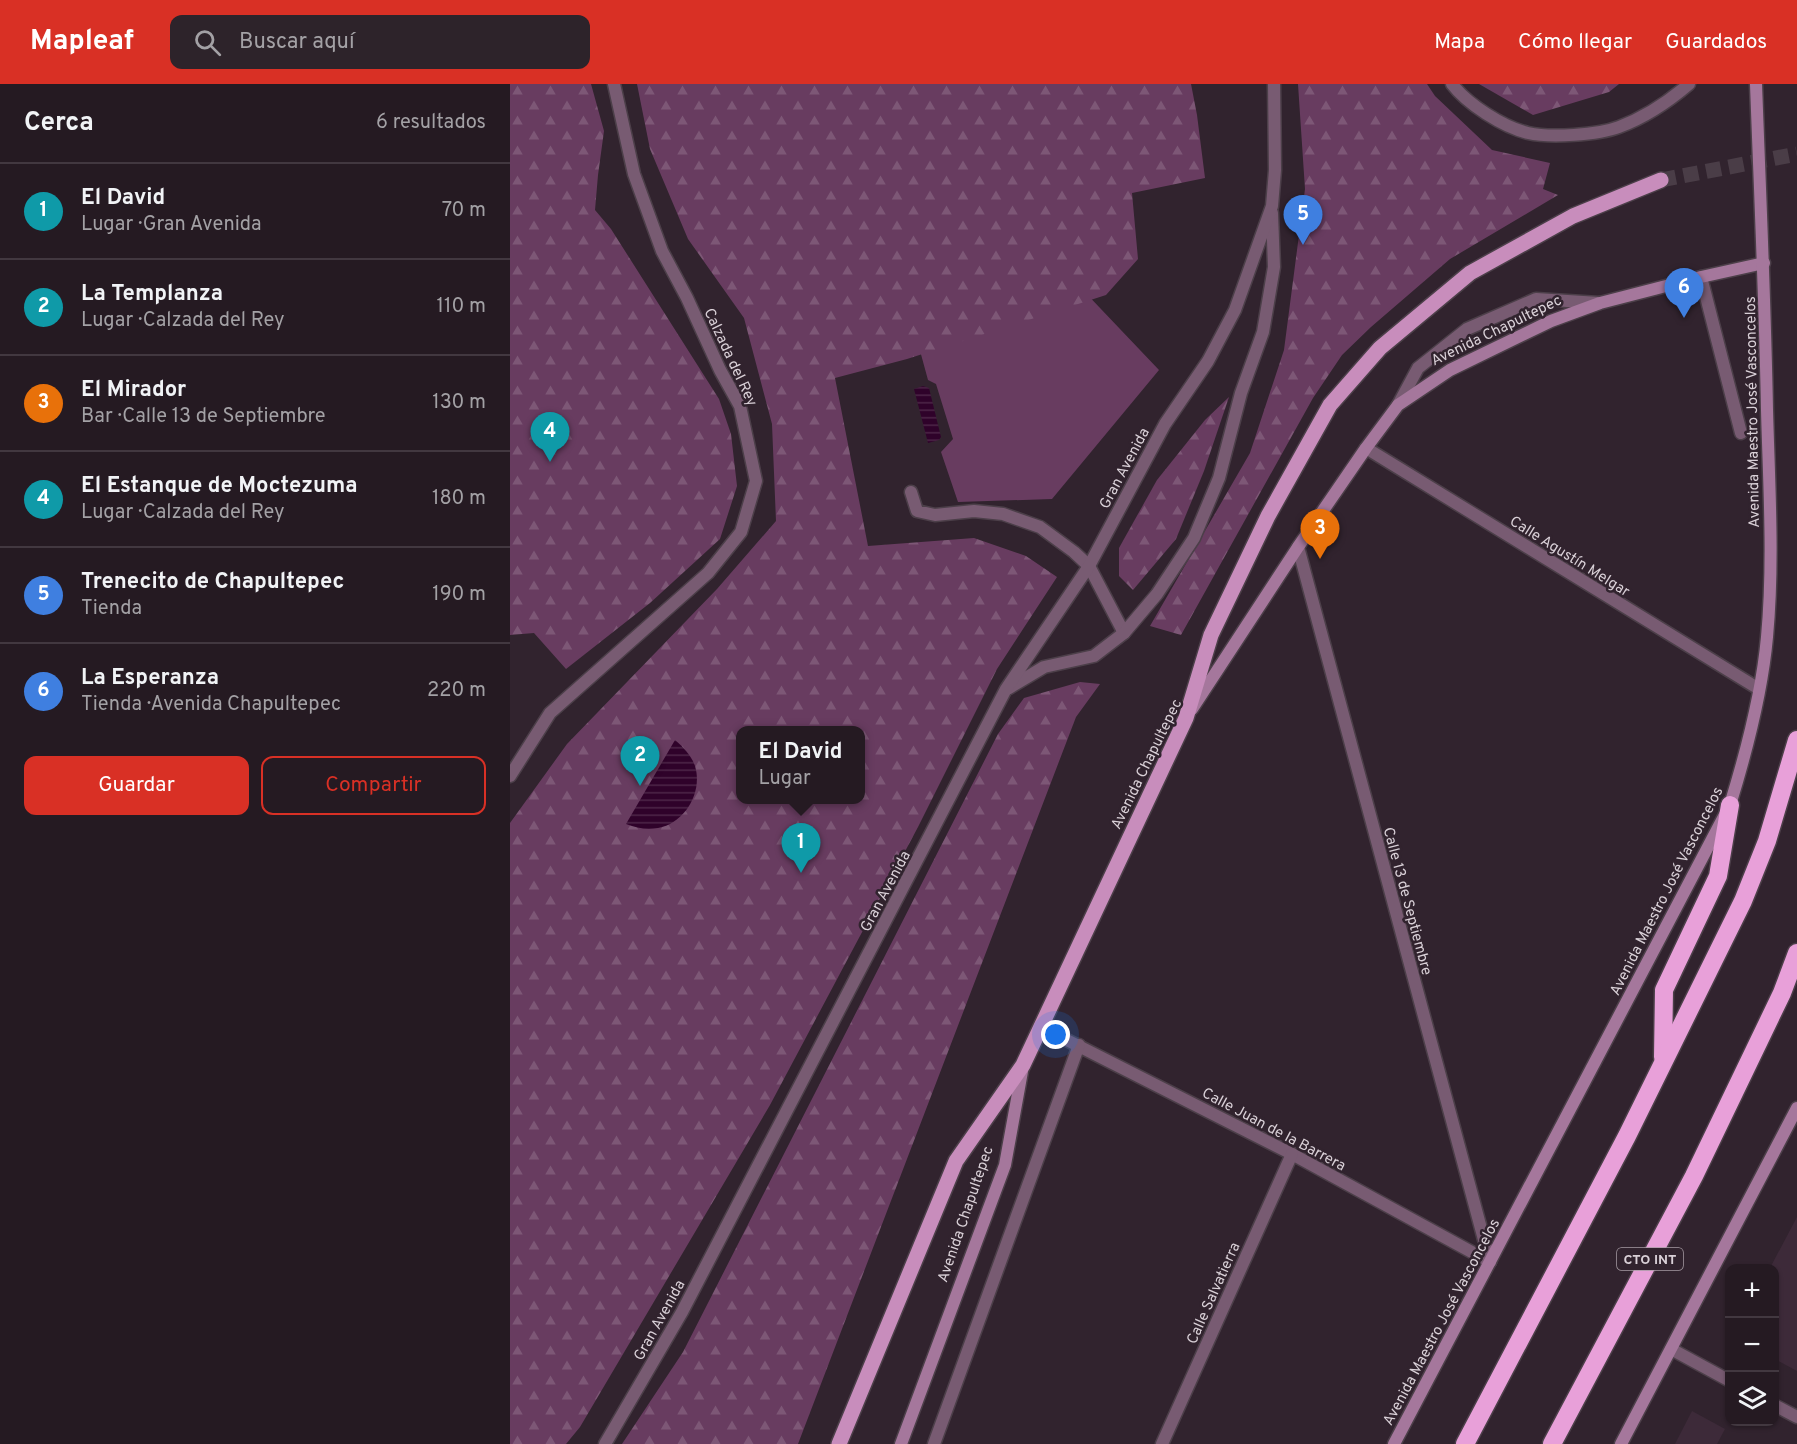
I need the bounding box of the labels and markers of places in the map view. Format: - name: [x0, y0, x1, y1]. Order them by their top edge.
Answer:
- pin: 5: [1284, 196, 1322, 245]
- pin: 6: [1664, 268, 1704, 318]
- pin: 4: [530, 412, 570, 462]
- pin: 3: [1300, 510, 1340, 559]
- pin: 2: [620, 736, 660, 786]
- pin: 1: [782, 824, 820, 873]

